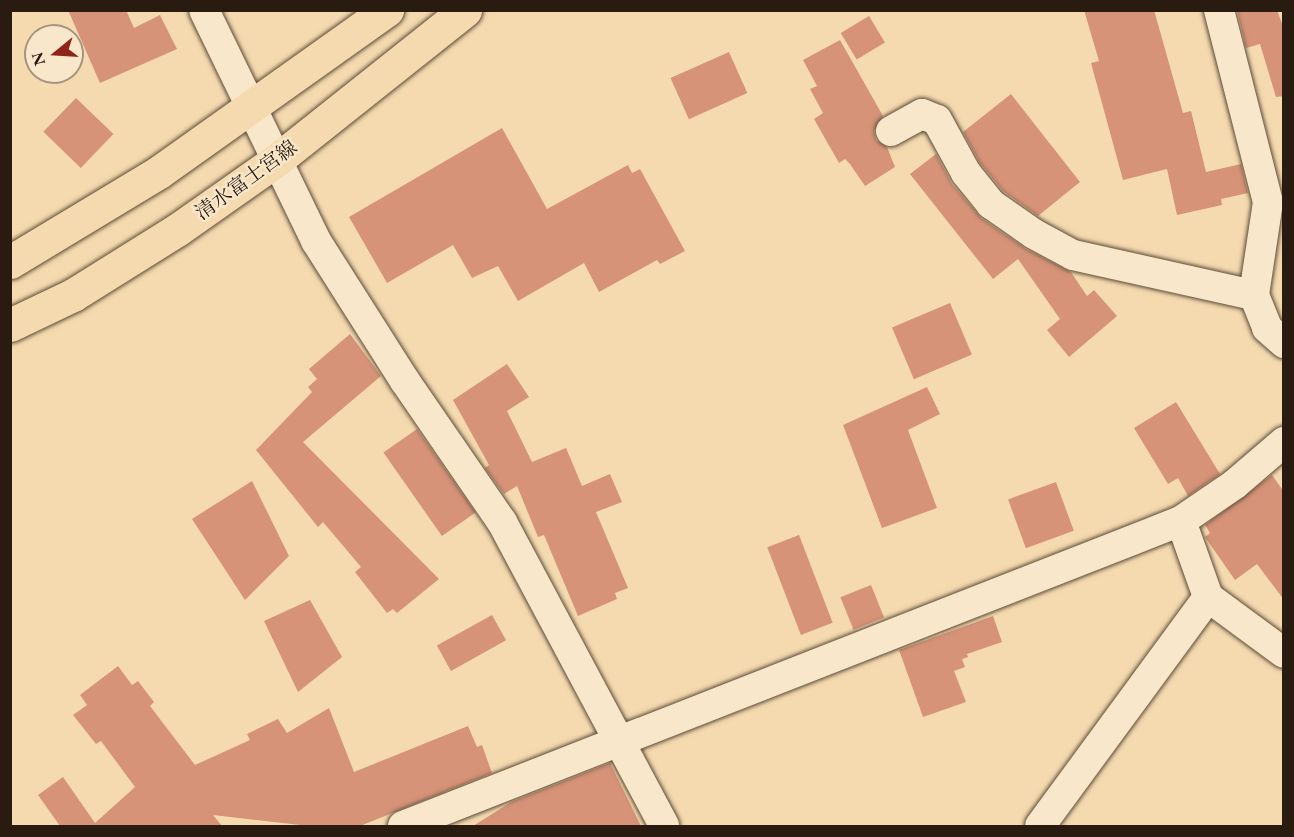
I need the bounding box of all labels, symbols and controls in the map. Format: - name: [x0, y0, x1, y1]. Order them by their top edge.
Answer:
- north arrow: [24, 24, 84, 84]
- text: N: [26, 50, 50, 69]
- street label: 清水富士宮線: [190, 135, 302, 225]

